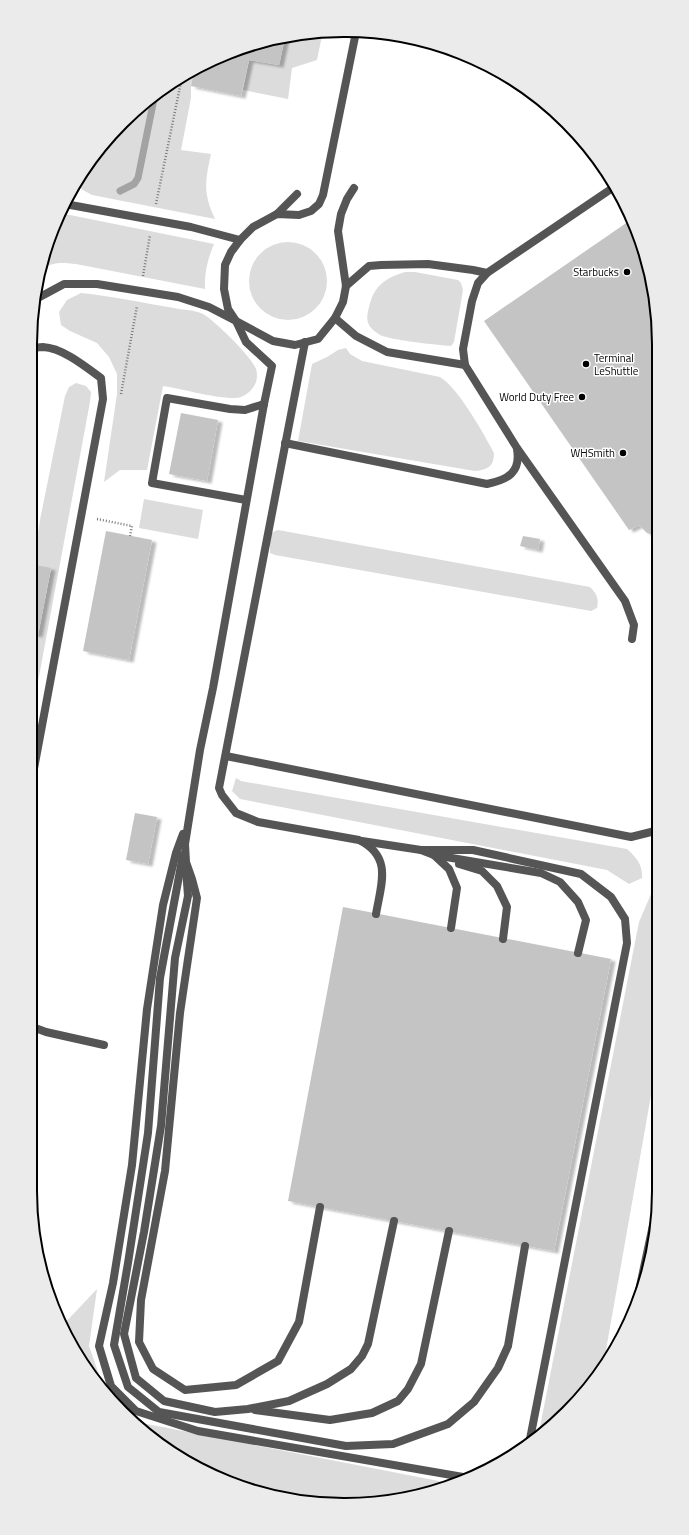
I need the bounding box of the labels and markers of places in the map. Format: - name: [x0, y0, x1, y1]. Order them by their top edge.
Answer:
- place label: Starbucks: [573, 264, 619, 280]
- marker: Starbucks: [622, 267, 632, 277]
- place label: Terminal LeShuttle: [594, 350, 639, 379]
- marker: Terminal LeShuttle: [581, 359, 591, 369]
- place label: World Duty Free: [499, 389, 574, 405]
- marker: World Duty Free: [577, 392, 587, 402]
- place label: WHSmith: [570, 445, 615, 461]
- marker: WHSmith: [618, 448, 628, 458]

